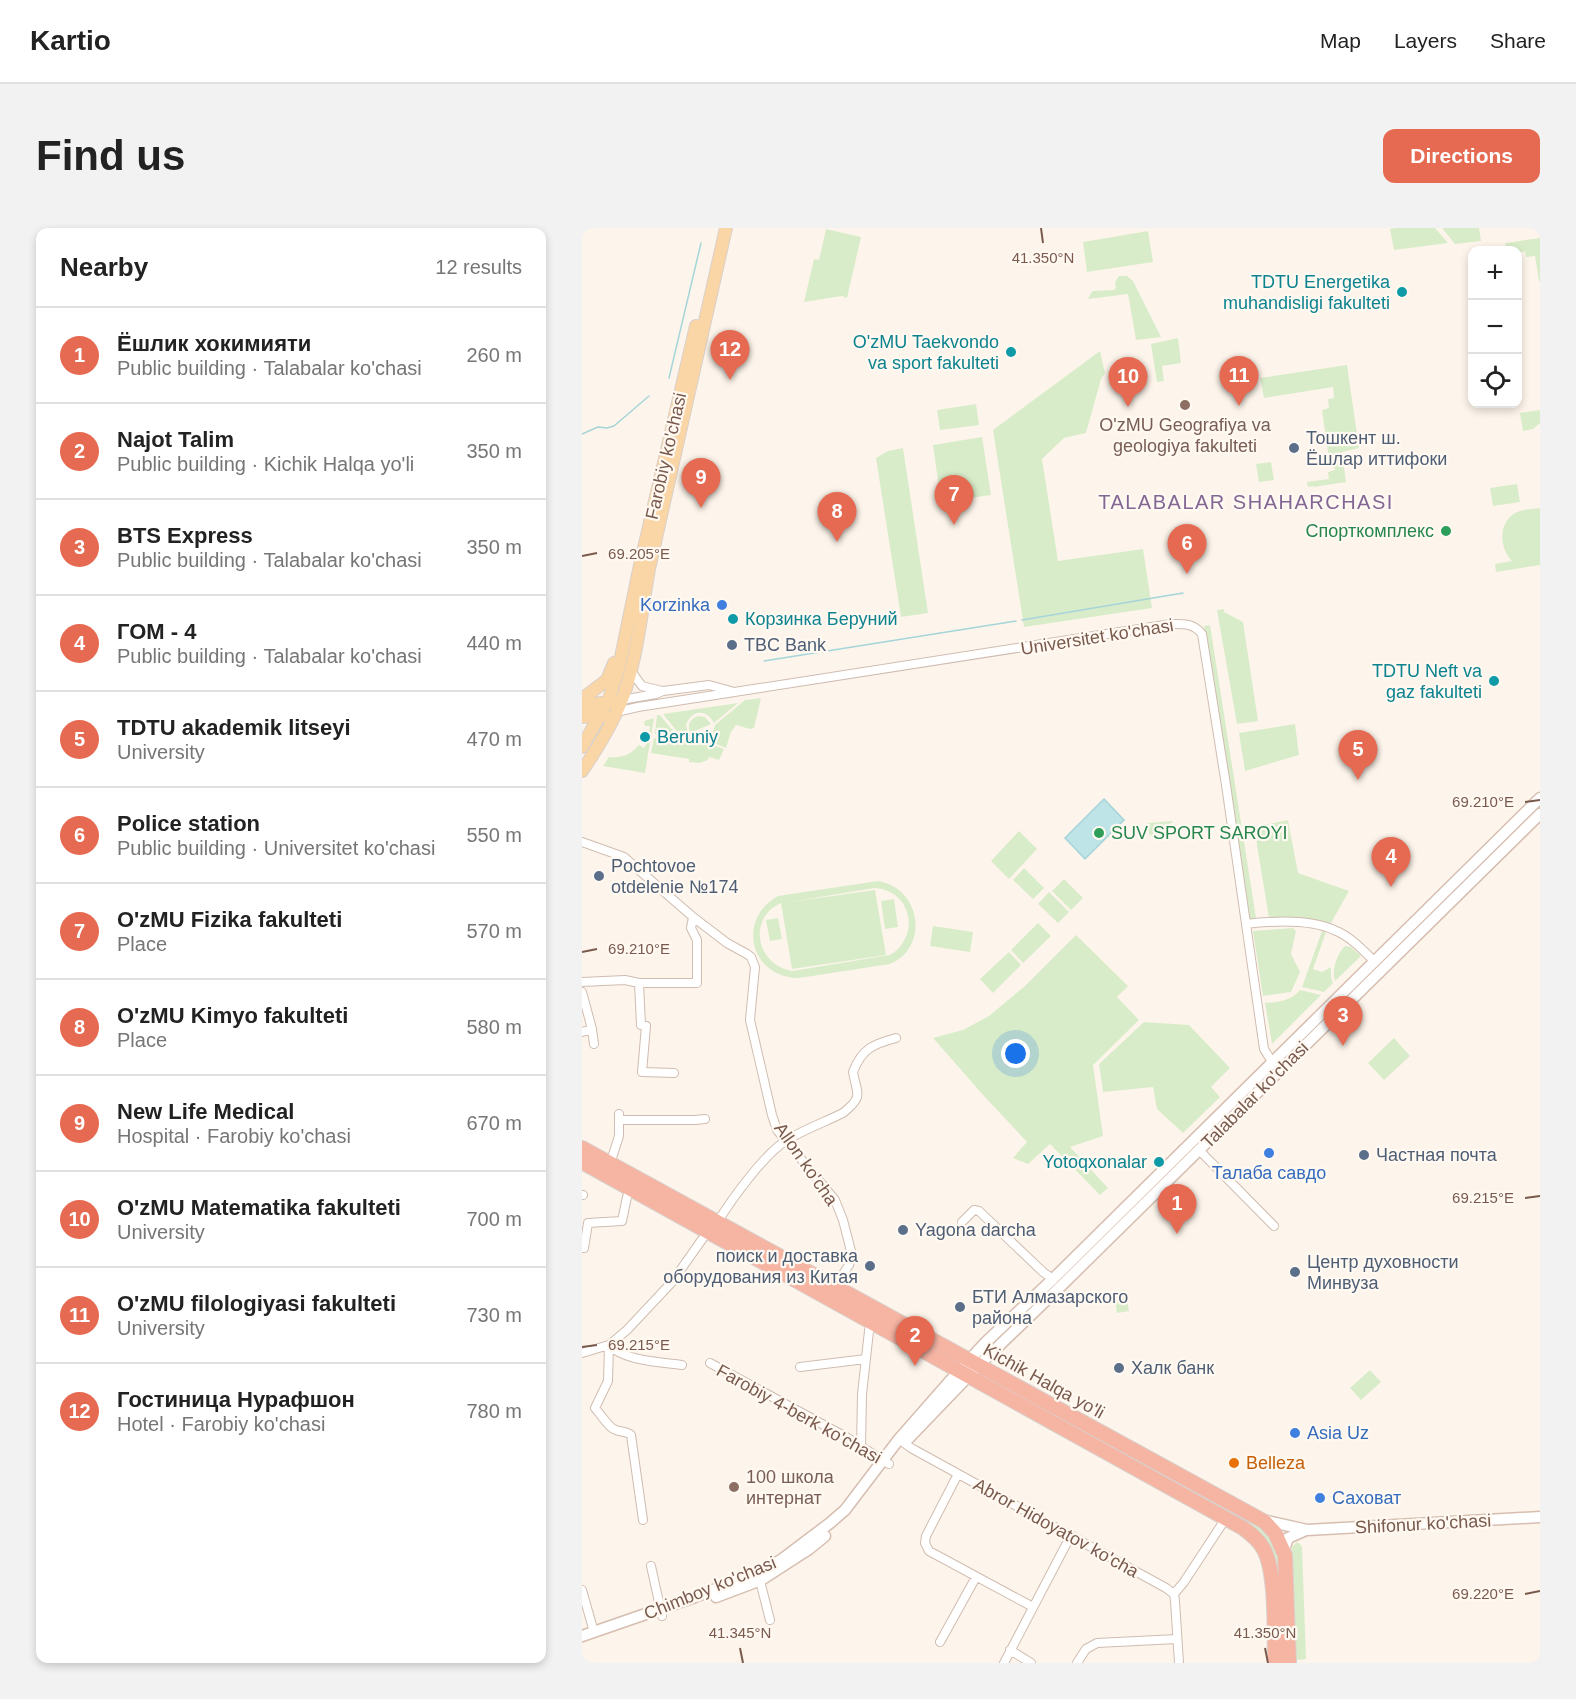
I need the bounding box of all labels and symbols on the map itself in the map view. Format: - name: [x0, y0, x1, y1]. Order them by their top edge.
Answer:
- text: 41.350°N: [1012, 249, 1074, 266]
- place label: TDTU Energetika muhandisligi fakulteti: [1223, 272, 1391, 313]
- marker: TDTU Energetika muhandisligi fakulteti: [1395, 285, 1409, 299]
- pin: 12: [710, 330, 750, 380]
- place label: O'zMU Taekvondo va sport fakulteti: [853, 332, 999, 373]
- marker: O'zMU Taekvondo va sport fakulteti: [1004, 345, 1018, 359]
- pin: 11: [1220, 356, 1258, 406]
- pin: 10: [1108, 358, 1148, 407]
- street label: Farobiy ko'chasi: [642, 391, 690, 521]
- marker: O'zMU Geografiya va geologiya fakulteti: [1178, 398, 1192, 412]
- place label: O'zMU Geografiya va geologiya fakulteti: [1099, 415, 1272, 456]
- place label: Тошкент ш. Ёшлар иттифоки: [1306, 428, 1447, 469]
- marker: Тошкент ш. Ёшлар иттифоки: [1287, 441, 1301, 455]
- pin: 9: [682, 458, 720, 508]
- pin: 7: [934, 476, 974, 525]
- district label: TALABALAR SHAHARCHASI: [1098, 491, 1394, 513]
- pin: 8: [818, 492, 856, 542]
- place label: Спорткомплекс: [1306, 521, 1434, 541]
- pin: 6: [1168, 524, 1206, 574]
- marker: Спорткомплекс: [1439, 524, 1453, 538]
- text: 69.205°E: [608, 545, 670, 562]
- place label: Korzinka: [640, 595, 711, 615]
- marker: Korzinka: [715, 598, 729, 612]
- place label: Корзинка Беруний: [745, 609, 898, 629]
- marker: Корзинка Беруний: [726, 612, 740, 626]
- street label: Universitet ko'chasi: [1019, 615, 1175, 659]
- place label: TBC Bank: [744, 635, 827, 655]
- marker: TBC Bank: [725, 638, 739, 652]
- place label: TDTU Neft va gaz fakulteti: [1372, 661, 1483, 702]
- marker: TDTU Neft va gaz fakulteti: [1487, 674, 1501, 688]
- place label: Beruniy: [657, 727, 718, 747]
- marker: Beruniy: [638, 730, 652, 744]
- pin: 5: [1338, 730, 1378, 780]
- text: 69.210°E: [1452, 793, 1514, 810]
- place label: SUV SPORT SAROYI: [1111, 823, 1287, 843]
- marker: SUV SPORT SAROYI: [1092, 826, 1106, 840]
- pin: 4: [1372, 838, 1410, 887]
- place label: Pochtovoe otdelenie №174: [611, 856, 738, 897]
- marker: Pochtovoe otdelenie №174: [592, 869, 606, 883]
- text: 69.210°E: [608, 940, 670, 957]
- pin: 3: [1324, 996, 1362, 1046]
- street label: Talabalar ko'chasi: [1198, 1038, 1312, 1152]
- your location: [1001, 1039, 1030, 1068]
- street label: Allon ko'cha: [770, 1119, 842, 1210]
- place label: Частная почта: [1376, 1145, 1498, 1165]
- marker: Талаба савдо: [1262, 1146, 1276, 1160]
- marker: Частная почта: [1357, 1148, 1371, 1162]
- place label: Yotoqxonalar: [1043, 1152, 1147, 1172]
- marker: Yotoqxonalar: [1152, 1155, 1166, 1169]
- place label: Талаба савдо: [1212, 1163, 1326, 1183]
- pin: 1: [1158, 1184, 1196, 1234]
- text: 69.215°E: [1452, 1189, 1514, 1206]
- place label: Yagona darcha: [915, 1220, 1037, 1240]
- marker: Yagona darcha: [896, 1223, 910, 1237]
- place label: поиск и доставка оборудования из Китая: [663, 1246, 859, 1287]
- place label: Центр духовности Минвуза: [1307, 1252, 1459, 1293]
- marker: поиск и доставка оборудования из Китая: [863, 1259, 877, 1273]
- marker: Центр духовности Минвуза: [1288, 1265, 1302, 1279]
- place label: БТИ Алмазарского района: [972, 1287, 1128, 1328]
- marker: БТИ Алмазарского района: [953, 1300, 967, 1314]
- pin: 2: [896, 1316, 934, 1366]
- text: 69.215°E: [608, 1336, 670, 1353]
- street label: Kichik Halqa yo'li: [980, 1339, 1108, 1423]
- place label: Халк банк: [1131, 1358, 1214, 1378]
- street label: Farobiy 4-berk ko'chasi: [713, 1360, 885, 1468]
- marker: Халк банк: [1112, 1361, 1126, 1375]
- place label: Asia Uz: [1307, 1423, 1369, 1443]
- marker: Asia Uz: [1288, 1426, 1302, 1440]
- place label: Belleza: [1246, 1453, 1306, 1473]
- marker: Belleza: [1227, 1456, 1241, 1470]
- place label: 100 школа интернат: [746, 1467, 835, 1508]
- street label: Abror Hidoyatov ko'cha: [970, 1474, 1143, 1582]
- marker: 100 школа интернат: [727, 1480, 741, 1494]
- place label: Саховат: [1332, 1488, 1401, 1508]
- marker: Саховат: [1313, 1491, 1327, 1505]
- street label: Shifonur ko'chasi: [1354, 1510, 1492, 1538]
- street label: Chimboy ko'chasi: [641, 1552, 779, 1624]
- text: 69.220°E: [1452, 1585, 1514, 1602]
- text: 41.345°N: [709, 1624, 771, 1641]
- text: 41.350°N: [1234, 1624, 1296, 1641]

